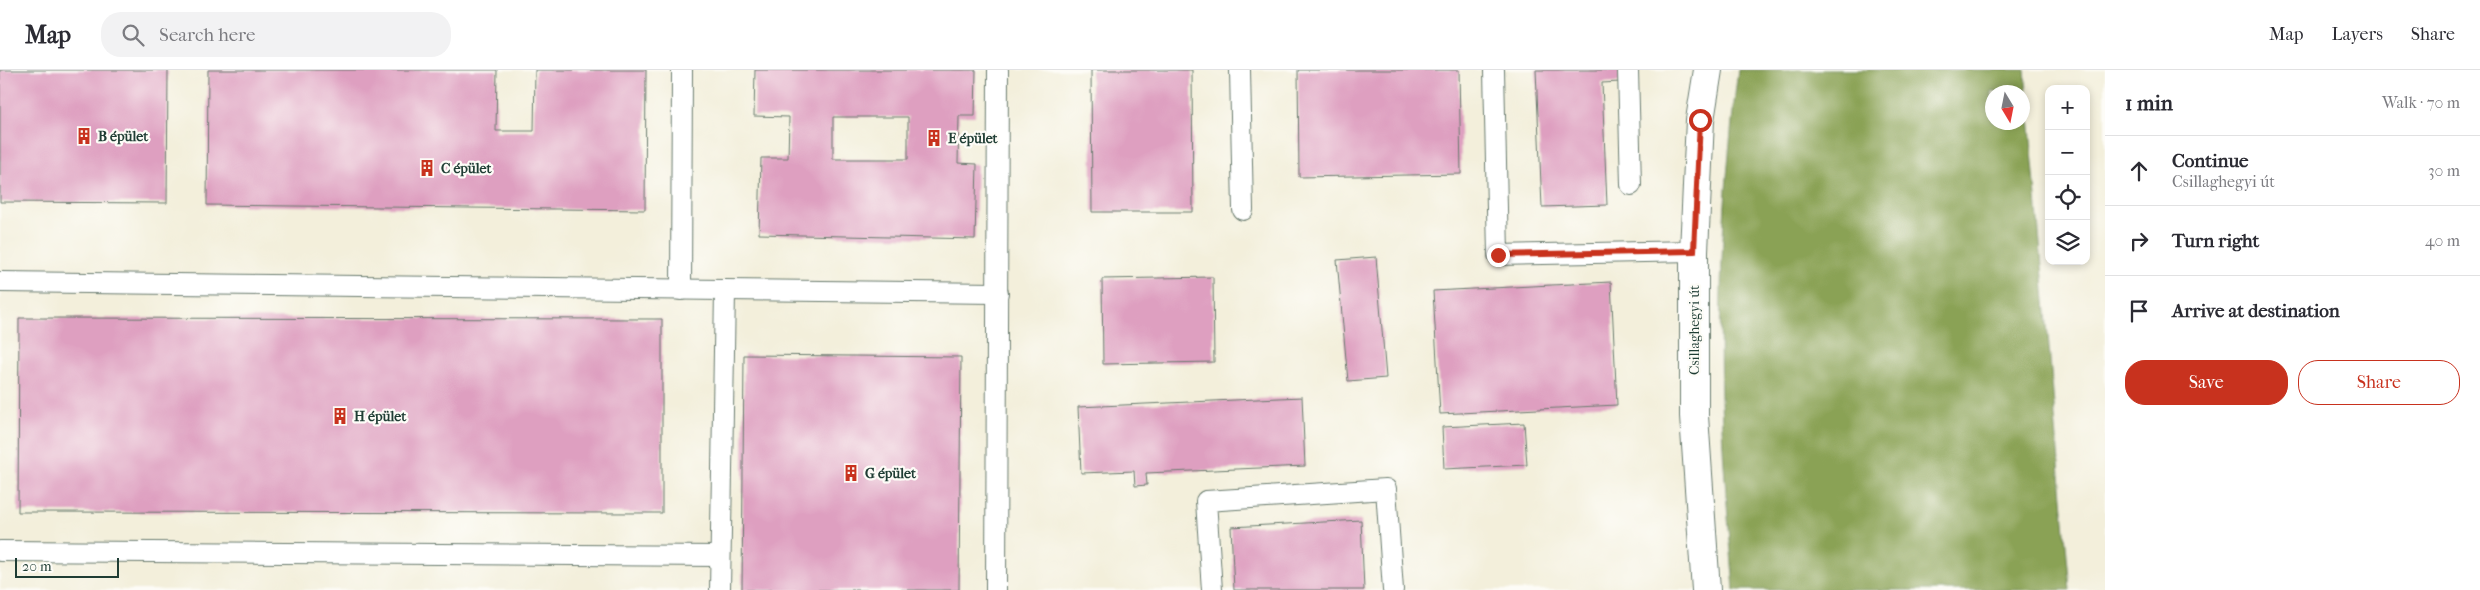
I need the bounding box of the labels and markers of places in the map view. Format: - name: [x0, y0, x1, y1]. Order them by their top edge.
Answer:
- building icon: B épület: [74, 126, 94, 146]
- place label: B épület: [98, 128, 149, 145]
- building icon: E épület: [924, 128, 944, 148]
- place label: E épület: [948, 130, 999, 147]
- building icon: C épület: [417, 158, 437, 178]
- place label: C épület: [441, 160, 492, 177]
- building icon: H épület: [330, 406, 350, 426]
- place label: H épület: [354, 408, 407, 425]
- building icon: G épület: [841, 463, 861, 483]
- place label: G épület: [865, 465, 917, 482]

